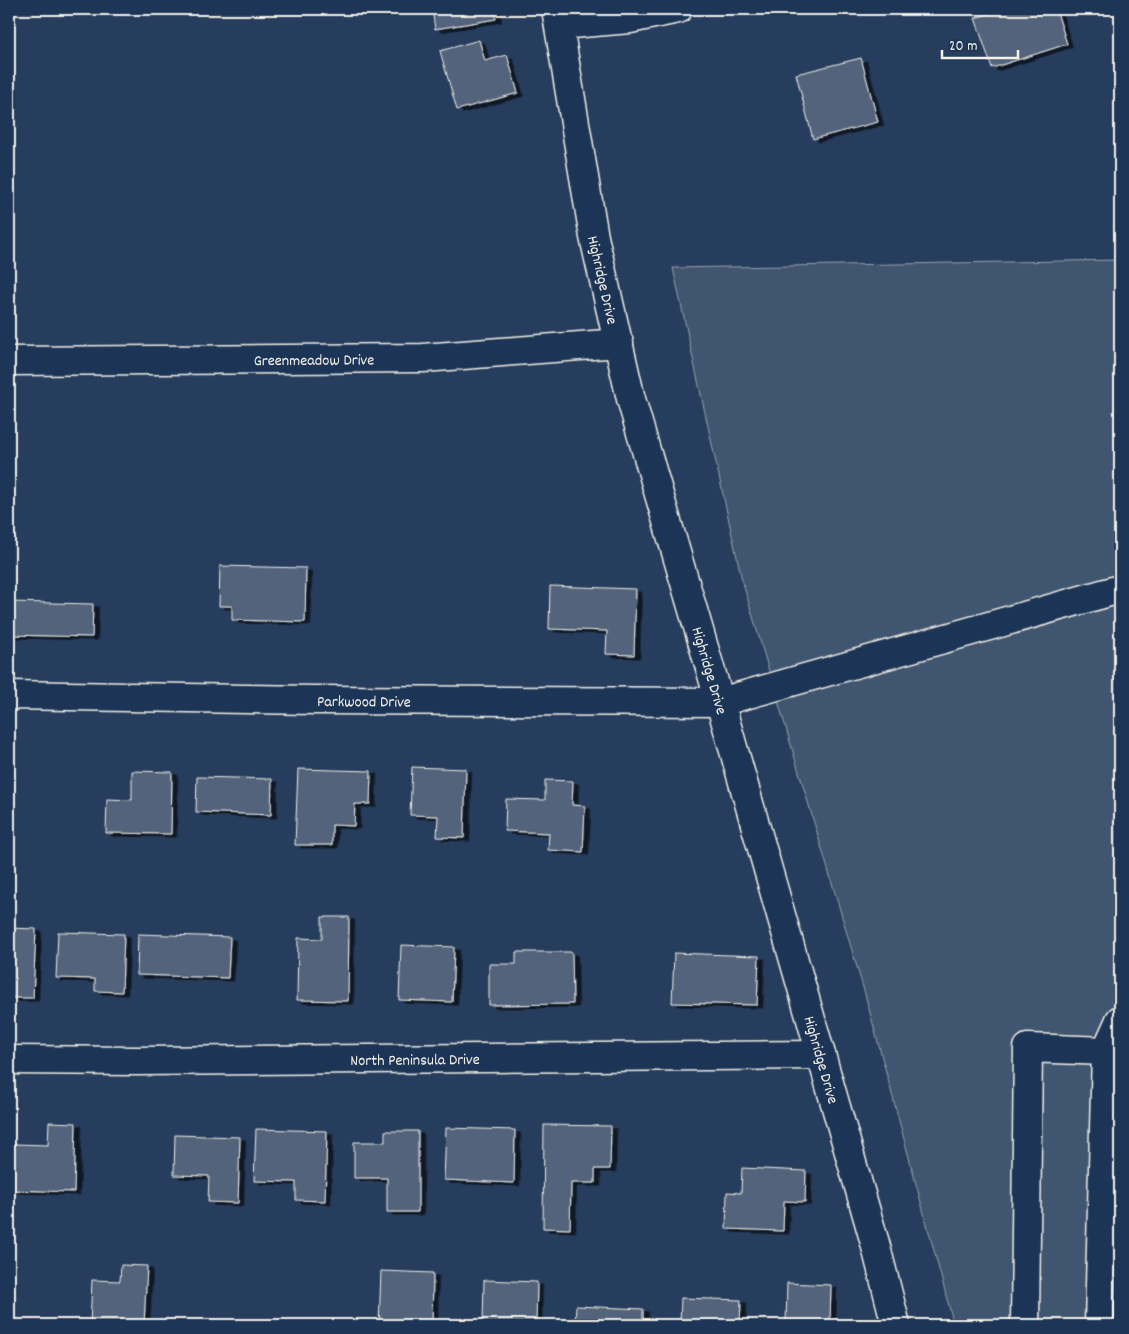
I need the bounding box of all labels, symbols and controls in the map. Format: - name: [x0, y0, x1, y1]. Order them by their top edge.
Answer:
- scale bar: [942, 28, 1018, 60]
- text: 20 m: [949, 36, 977, 58]
- street label: Highridge Drive: [580, 234, 623, 327]
- street label: Greenmeadow Drive: [254, 349, 374, 373]
- street label: Highridge Drive: [684, 624, 732, 718]
- street label: Parkwood Drive: [317, 691, 411, 714]
- street label: Highridge Drive: [797, 1014, 844, 1107]
- street label: North Peninsula Drive: [350, 1049, 480, 1073]

